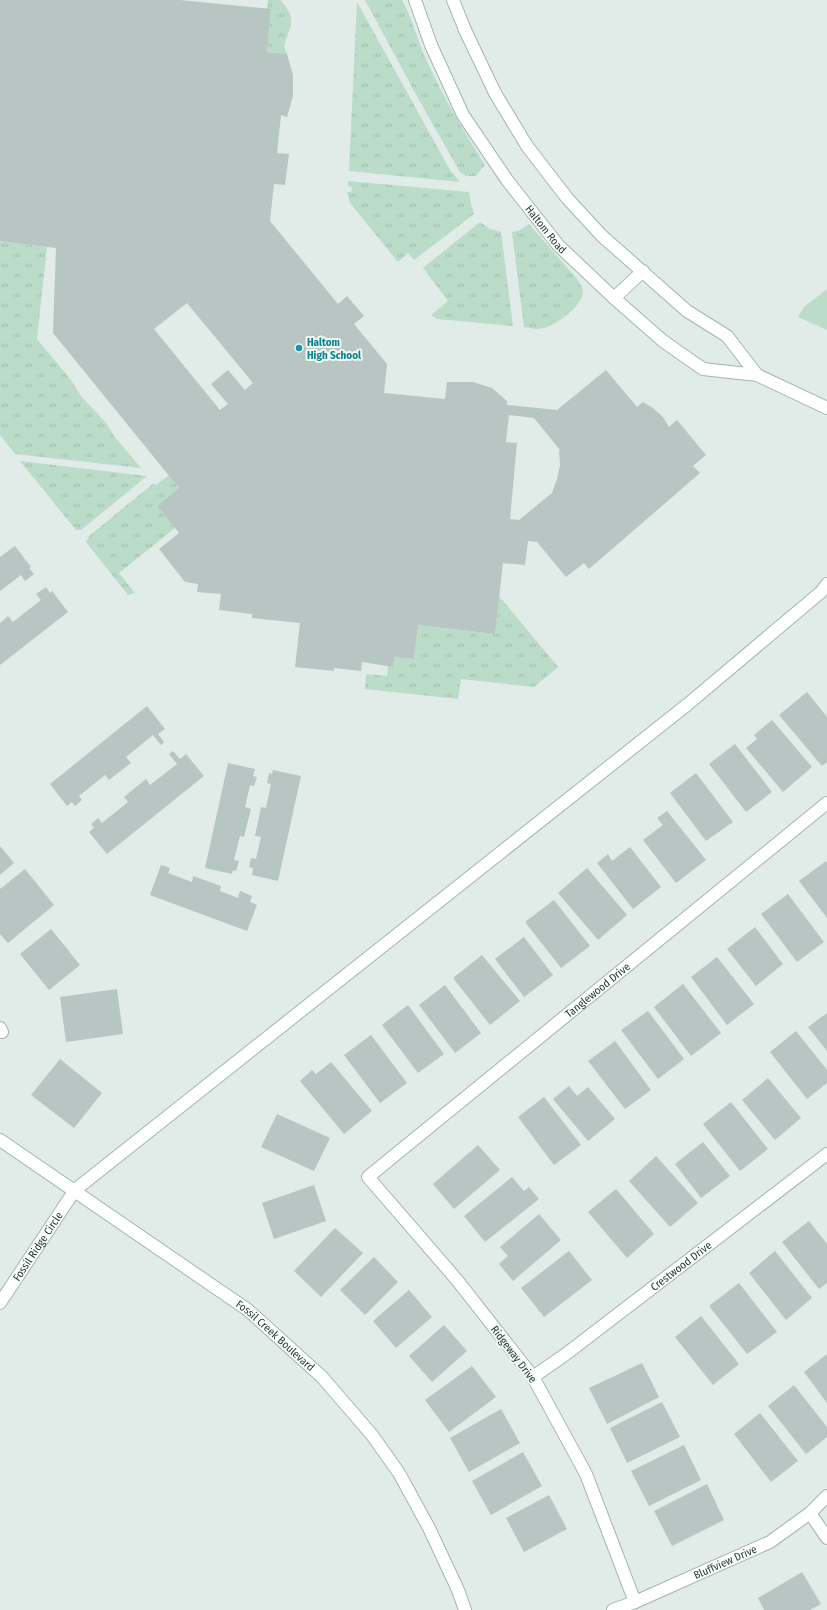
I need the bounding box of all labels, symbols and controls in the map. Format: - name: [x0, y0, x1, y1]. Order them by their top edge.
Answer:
- street label: Haltom Road: [522, 203, 569, 256]
- place label: Haltom High School: [307, 336, 362, 362]
- marker: Haltom High School: [294, 343, 304, 353]
- street label: Tanglewood Drive: [563, 960, 633, 1021]
- street label: Fossil Ridge Circle: [10, 1210, 66, 1284]
- street label: Crestwood Drive: [648, 1239, 714, 1294]
- street label: Fossil Creek Boulevard: [233, 1298, 317, 1374]
- street label: Ridgeway Drive: [488, 1323, 539, 1385]
- street label: Bluffview Drive: [692, 1543, 759, 1582]

